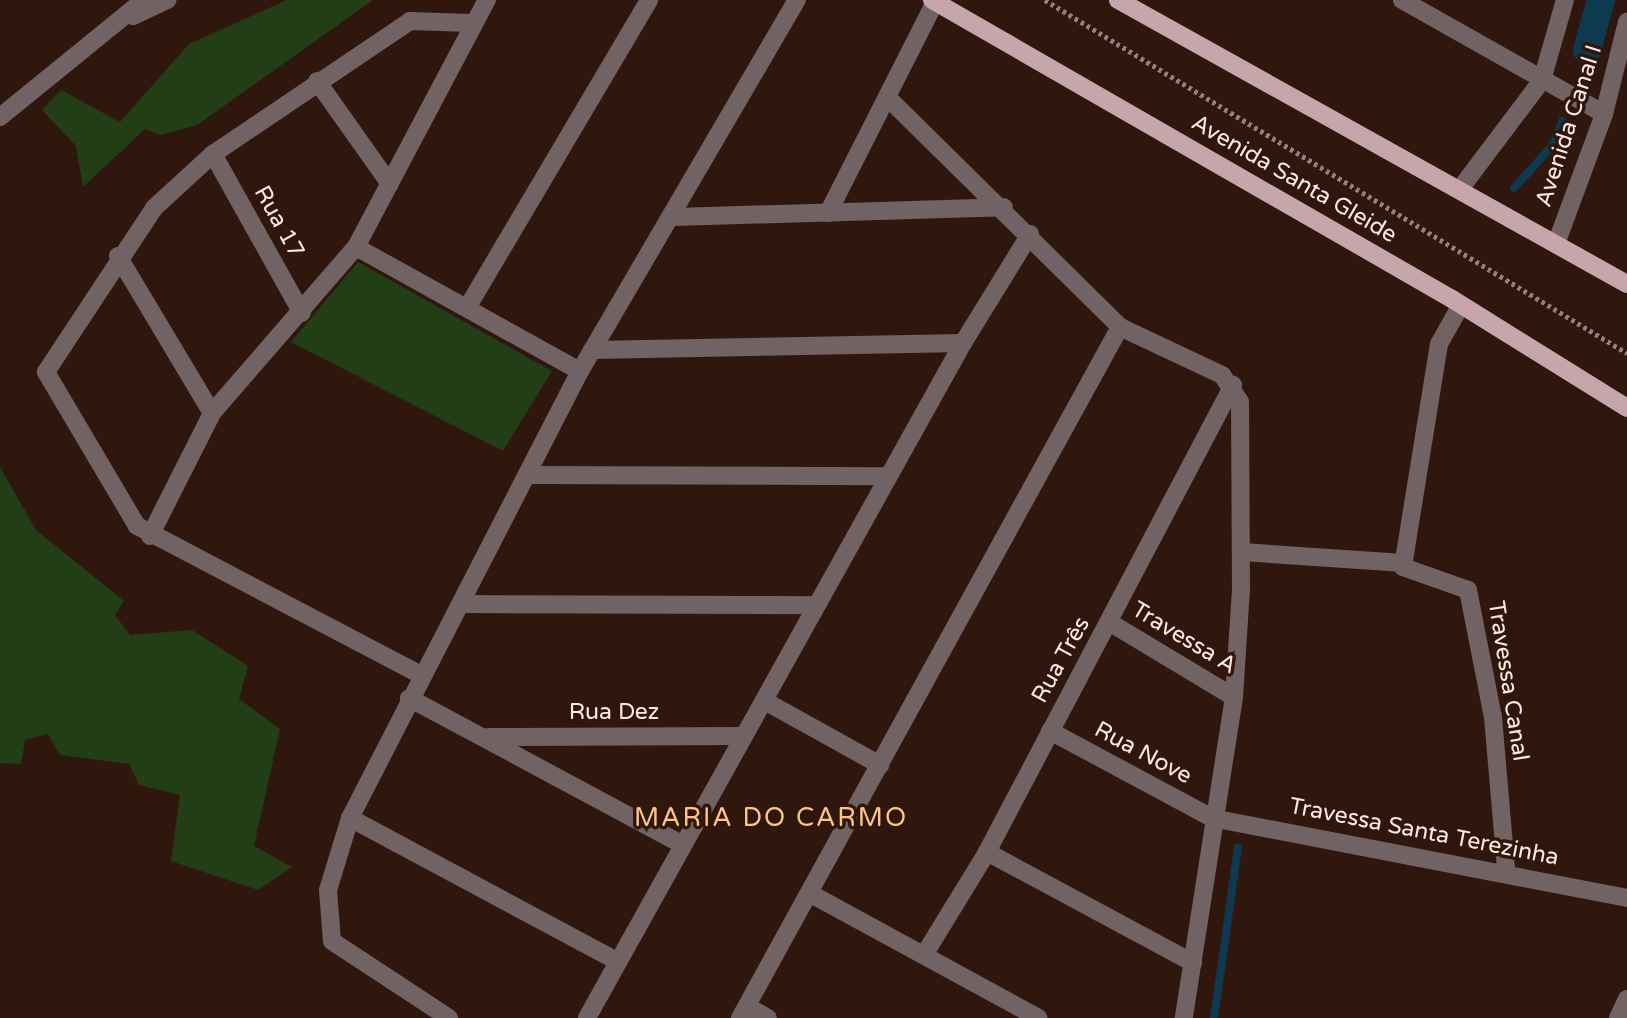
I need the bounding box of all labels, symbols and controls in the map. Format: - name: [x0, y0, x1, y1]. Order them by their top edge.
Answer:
- street label: Avenida Canal I: [1530, 42, 1608, 210]
- street label: Avenida Santa Gleide: [1186, 109, 1402, 249]
- street label: Rua 17: [248, 181, 310, 263]
- street label: Travessa A: [1127, 596, 1241, 680]
- street label: Travessa Canal: [1482, 599, 1534, 763]
- street label: Rua Três: [1026, 612, 1096, 708]
- street label: Rua Dez: [569, 698, 659, 726]
- street label: Rua Nove: [1090, 716, 1196, 790]
- street label: Travessa Santa Terezinha: [1287, 792, 1561, 872]
- district label: MARIA DO CARMO: [636, 802, 906, 834]

